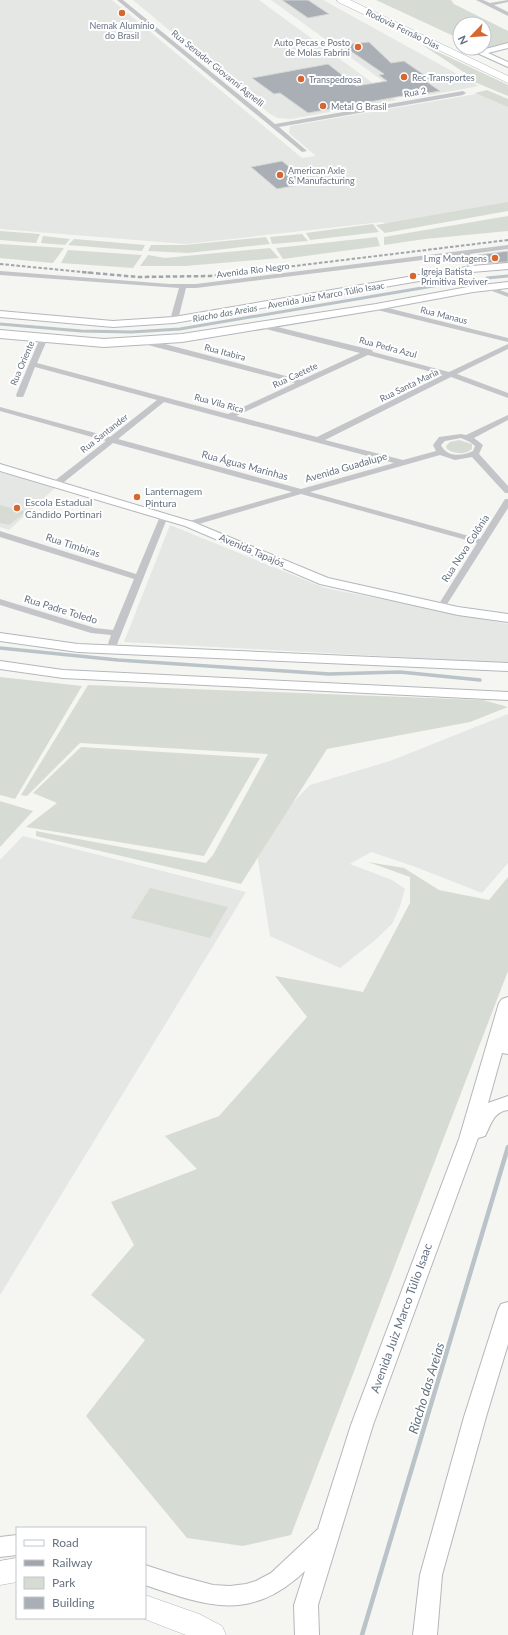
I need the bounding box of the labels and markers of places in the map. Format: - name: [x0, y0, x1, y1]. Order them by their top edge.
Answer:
- marker: Nemak Alumínio do Brasil: [117, 8, 127, 18]
- place label: Nemak Alumínio do Brasil: [90, 20, 155, 41]
- place label: Auto Pecas e Posto de Molas Fabrini: [274, 37, 350, 58]
- marker: Auto Pecas e Posto de Molas Fabrini: [353, 42, 363, 52]
- marker: Rec Transportes: [399, 72, 409, 82]
- place label: Rec Transportes: [412, 72, 475, 83]
- marker: Transpedrosa: [296, 74, 306, 84]
- place label: Transpedrosa: [309, 74, 361, 85]
- marker: Metal G Brasil: [318, 101, 328, 111]
- place label: Metal G Brasil: [331, 101, 387, 112]
- place label: American Axle & Manufacturing: [288, 165, 355, 186]
- marker: American Axle & Manufacturing: [275, 170, 285, 180]
- place label: Lmg Montagens: [424, 253, 487, 264]
- marker: Lmg Montagens: [490, 253, 500, 263]
- place label: Igreja Batista Primitiva Reviver: [421, 266, 488, 287]
- marker: Igreja Batista Primitiva Reviver: [408, 271, 418, 281]
- place label: Lanternagem Pintura: [145, 485, 202, 509]
- marker: Lanternagem Pintura: [132, 492, 142, 502]
- place label: Escola Estadual Cândido Portinari: [25, 496, 102, 520]
- marker: Escola Estadual Cândido Portinari: [12, 503, 22, 513]

